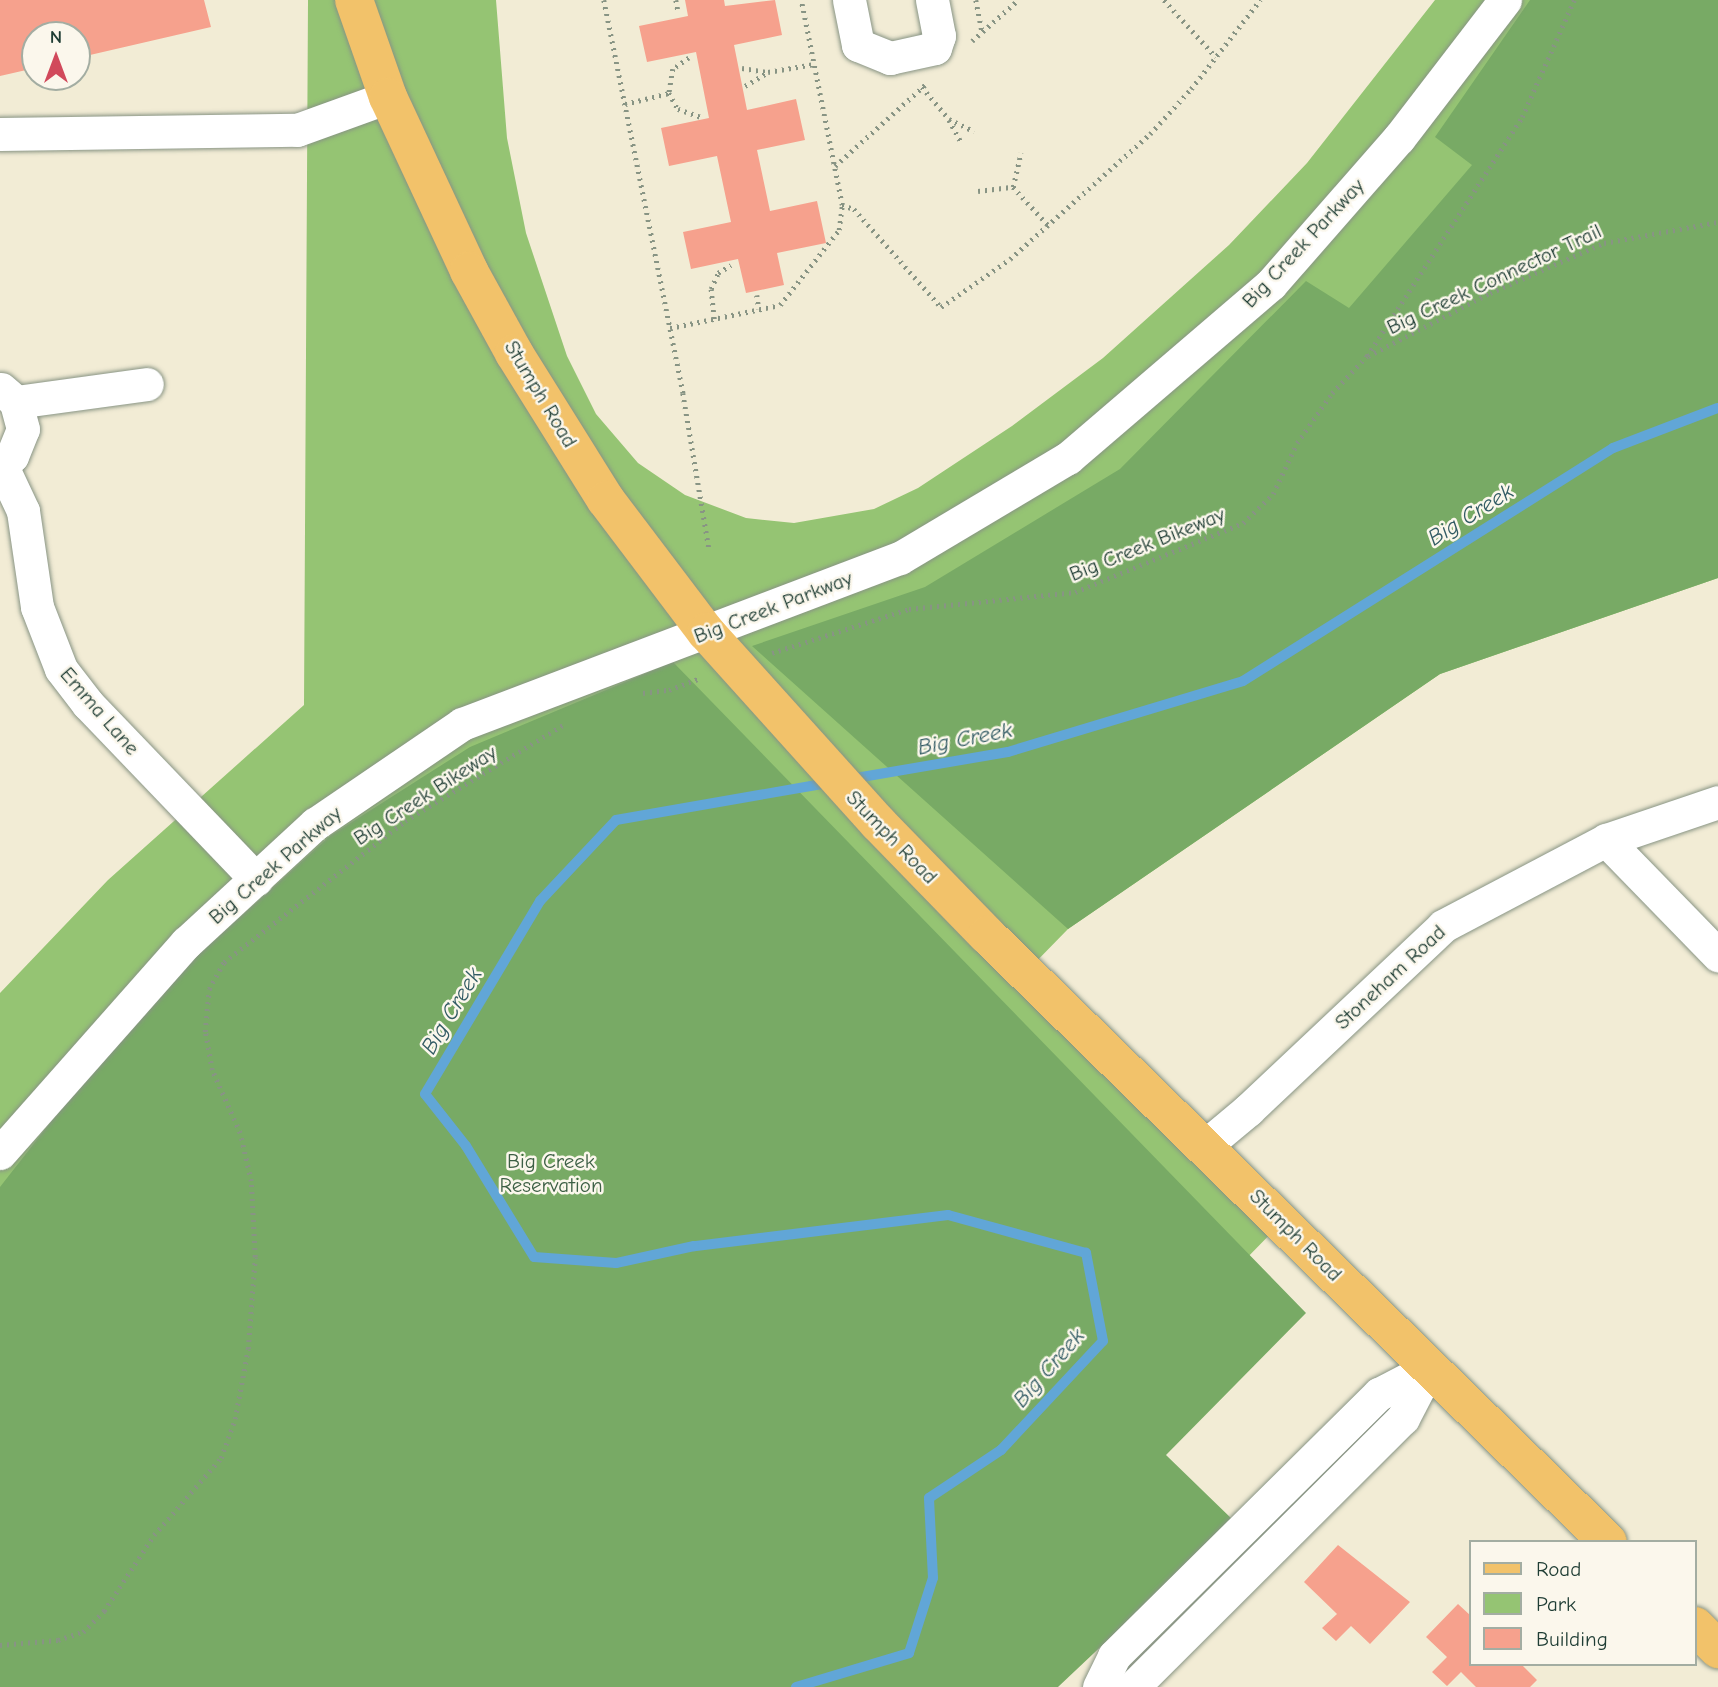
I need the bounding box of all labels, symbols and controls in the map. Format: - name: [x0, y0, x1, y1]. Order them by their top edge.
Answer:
- north arrow: [21, 21, 91, 91]
- text: N: [50, 26, 62, 48]
- street label: Big Creek Parkway: [1237, 173, 1369, 313]
- street label: Big Creek Connector Trail: [1383, 218, 1605, 340]
- street label: Stumph Road: [499, 336, 583, 452]
- water label: Big Creek: [1423, 478, 1519, 552]
- street label: Big Creek Bikeway: [1066, 501, 1228, 587]
- street label: Big Creek Parkway: [690, 565, 856, 649]
- street label: Emma Lane: [55, 662, 145, 760]
- water label: Big Creek: [915, 716, 1015, 762]
- street label: Big Creek Bikeway: [349, 739, 501, 851]
- street label: Stumph Road: [841, 785, 943, 889]
- street label: Big Creek Parkway: [203, 801, 347, 929]
- street label: Stoneham Road: [1329, 919, 1451, 1035]
- water label: Big Creek: [415, 963, 489, 1059]
- park label: Big Creek Reservation: [499, 1148, 603, 1198]
- street label: Stumph Road: [1245, 1184, 1347, 1286]
- water label: Big Creek: [1007, 1323, 1091, 1413]
- legend: [1470, 1540, 1697, 1666]
- text: Road: [1536, 1557, 1581, 1581]
- text: Park: [1536, 1592, 1576, 1616]
- text: Building: [1536, 1627, 1608, 1651]

